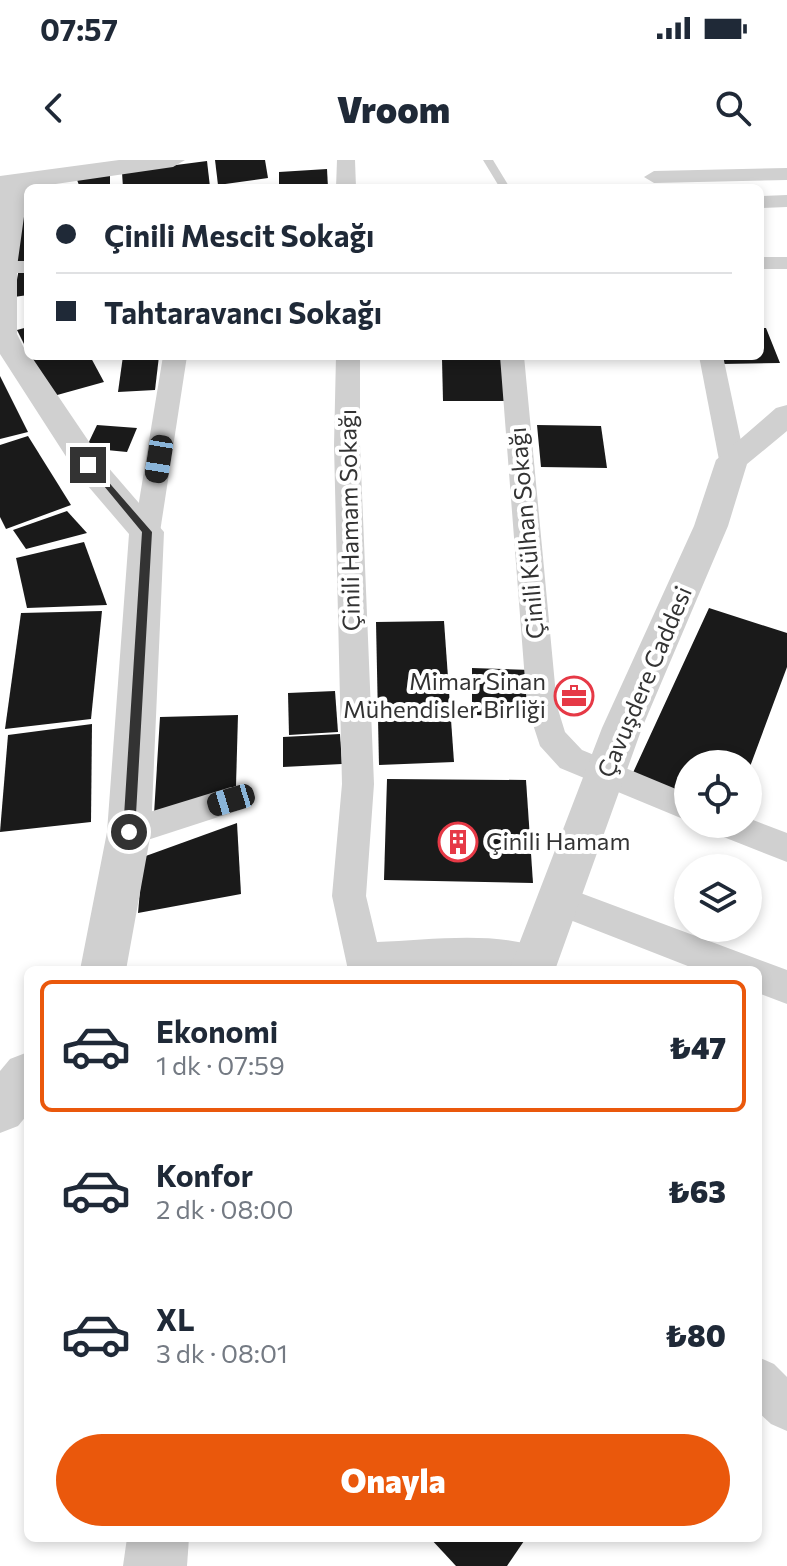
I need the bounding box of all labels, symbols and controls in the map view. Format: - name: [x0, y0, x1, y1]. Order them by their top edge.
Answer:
- text: 07:57: [40, 10, 118, 47]
- icon: back: [32, 86, 76, 130]
- text: Vroom: [337, 86, 450, 130]
- icon: search: [711, 86, 755, 130]
- text: Çinili Mescit Sokağı: [104, 216, 374, 253]
- text: Tahtaravancı Sokağı: [104, 293, 382, 330]
- street label: Çinili Hamam Sokağı: [332, 409, 365, 631]
- street label: Çinili Külhan Sokağı: [502, 426, 549, 640]
- car: [143, 433, 175, 485]
- route end: [70, 447, 106, 483]
- street label: Çavuşdere Caddesi: [590, 581, 697, 781]
- place label: Mimar Sinan Mühendisler Birliği: [343, 666, 546, 723]
- office icon: Mimar Sinan Mühendisler Birliği: [553, 675, 595, 717]
- map controls: [674, 750, 762, 942]
- button: locate: [674, 750, 762, 838]
- car: [205, 782, 257, 818]
- route start: [111, 814, 147, 850]
- building icon: Çinili Hamam: [437, 821, 479, 863]
- place label: Çinili Hamam: [486, 826, 630, 855]
- button: layers: [674, 854, 762, 942]
- icon: car: [60, 1010, 132, 1082]
- text: Ekonomi: [156, 1012, 278, 1049]
- text: ₺47: [669, 1028, 726, 1065]
- text: 1 dk · 07:59: [156, 1049, 285, 1080]
- icon: car: [60, 1154, 132, 1226]
- text: Konfor: [156, 1156, 253, 1193]
- text: ₺63: [668, 1172, 726, 1209]
- text: 2 dk · 08:00: [156, 1193, 293, 1224]
- icon: car: [60, 1298, 132, 1370]
- text: XL: [156, 1300, 195, 1337]
- text: ₺80: [665, 1316, 726, 1353]
- text: 3 dk · 08:01: [156, 1337, 288, 1368]
- button: Onayla: [56, 1434, 730, 1526]

